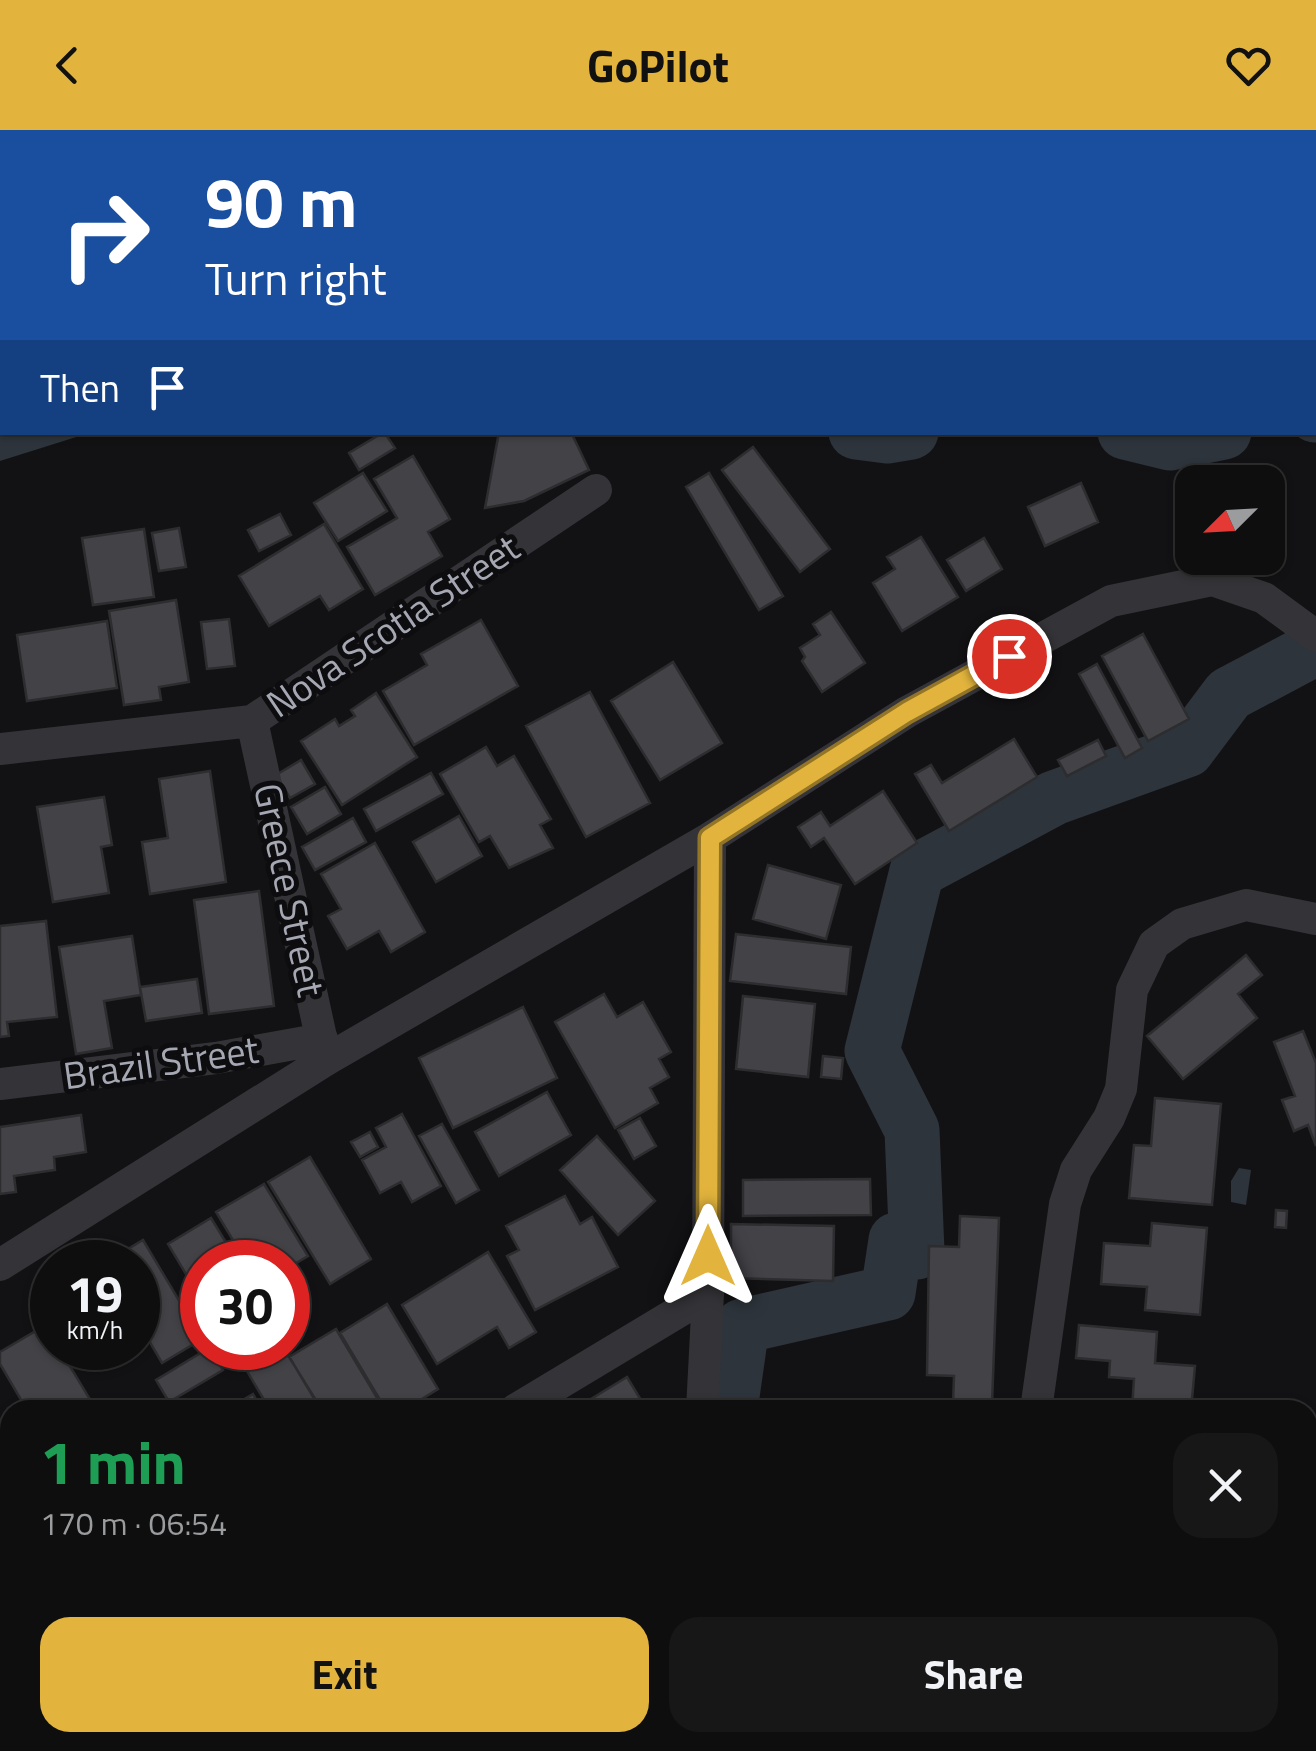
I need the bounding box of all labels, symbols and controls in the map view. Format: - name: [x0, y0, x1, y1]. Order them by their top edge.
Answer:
- text: GoPilot: [587, 31, 729, 99]
- icon: back: [40, 38, 95, 93]
- icon: heart: [1221, 38, 1276, 93]
- text: 90 m: [205, 148, 358, 254]
- icon: right: [40, 170, 170, 300]
- text: Turn right: [205, 244, 387, 312]
- text: Then: [40, 359, 120, 417]
- icon: arrive: [140, 360, 195, 415]
- north arrow: [1175, 465, 1285, 575]
- map controls: [1175, 465, 1285, 575]
- street label: Nova Scotia Street: [254, 519, 531, 732]
- pin: [967, 614, 1052, 699]
- icon: arrive: [982, 629, 1037, 684]
- street label: Greece Street: [239, 778, 341, 1002]
- street label: Brazil Street: [60, 1020, 262, 1104]
- position arrow: [656, 1204, 760, 1308]
- speed limit sign: 30: [180, 1240, 310, 1370]
- text: 19: [67, 1255, 123, 1331]
- text: km/h: [67, 1311, 123, 1349]
- text: 1 min: [40, 1416, 186, 1507]
- button: close: [1173, 1433, 1278, 1538]
- text: 170 m · 06:54: [40, 1499, 227, 1547]
- button: Exit: [40, 1617, 649, 1732]
- button: Share: [669, 1617, 1278, 1732]

